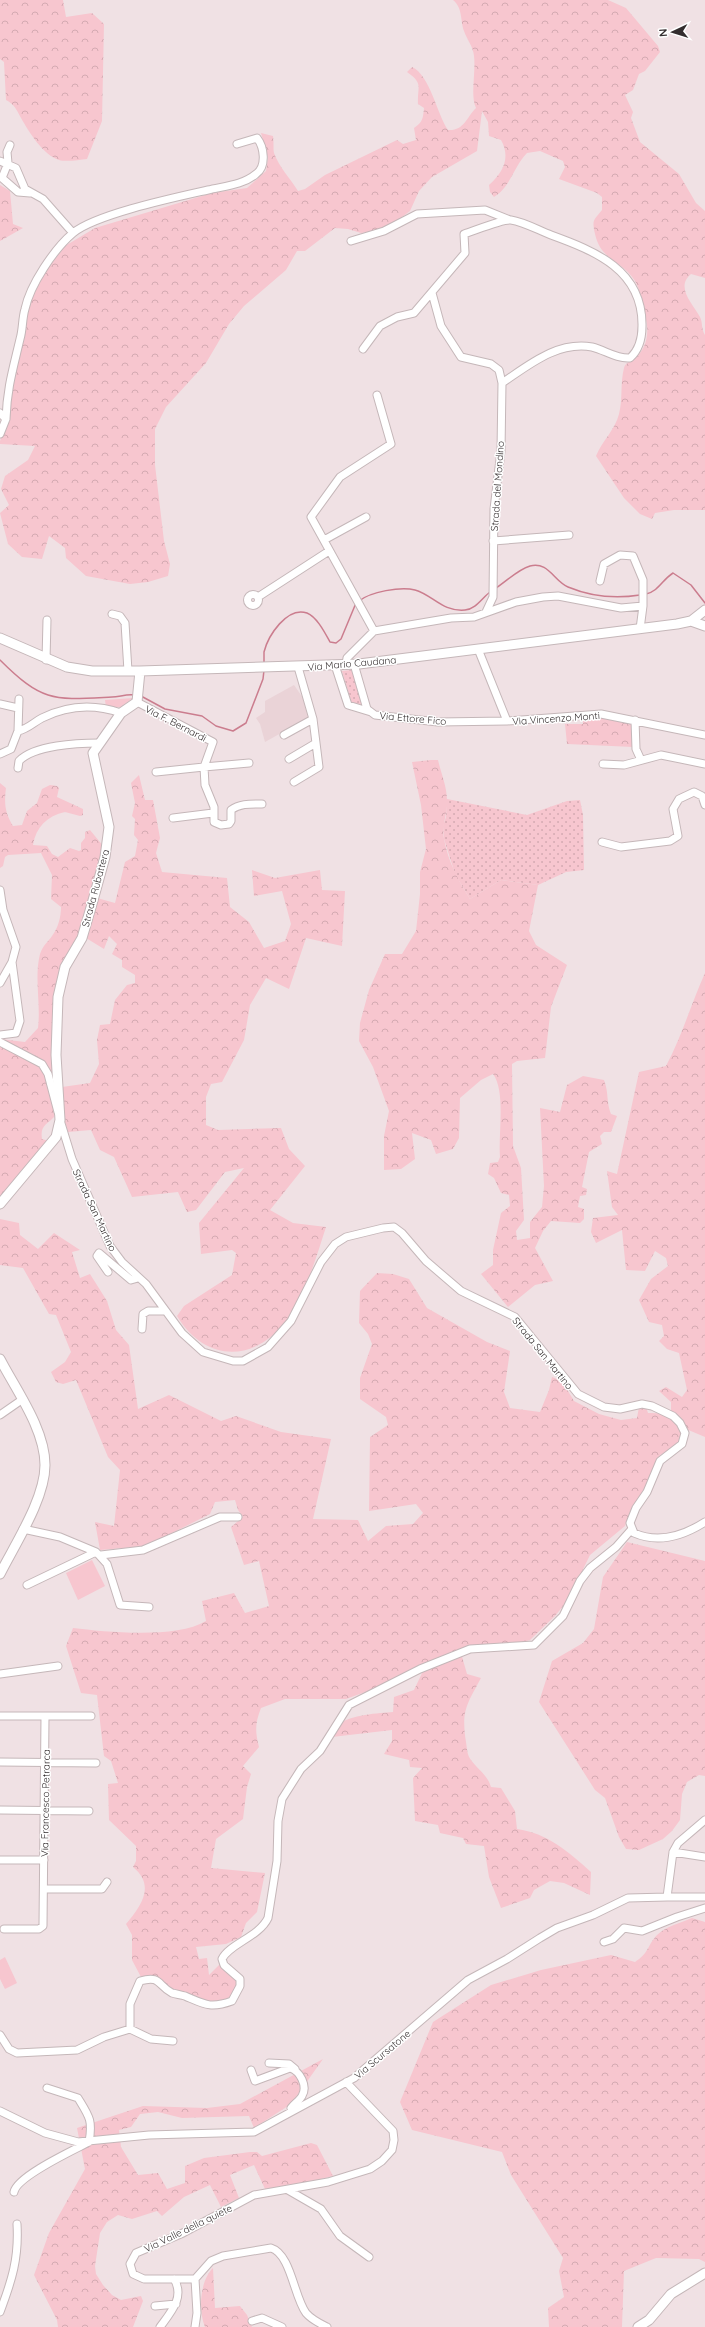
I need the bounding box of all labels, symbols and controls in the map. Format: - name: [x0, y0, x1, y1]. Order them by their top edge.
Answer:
- north arrow: [653, 12, 693, 52]
- text: N: [656, 28, 670, 37]
- street label: Strada del Mondino: [488, 440, 507, 532]
- street label: Via Mario Caudana: [307, 653, 397, 674]
- street label: Via F. Bernardi: [143, 702, 209, 745]
- street label: Via Ettore Fico: [379, 709, 447, 728]
- street label: Via Vincenzo Monti: [512, 709, 600, 728]
- street label: Strada Rubattera: [79, 848, 112, 929]
- street label: Strada San Martino: [70, 1167, 119, 1253]
- street label: Strada San Martino: [509, 1314, 576, 1392]
- street label: Via Francesco Petrarca: [38, 1749, 53, 1857]
- street label: Via Scursatone: [351, 2027, 413, 2082]
- street label: Via Valle della quiete: [142, 2201, 235, 2255]

